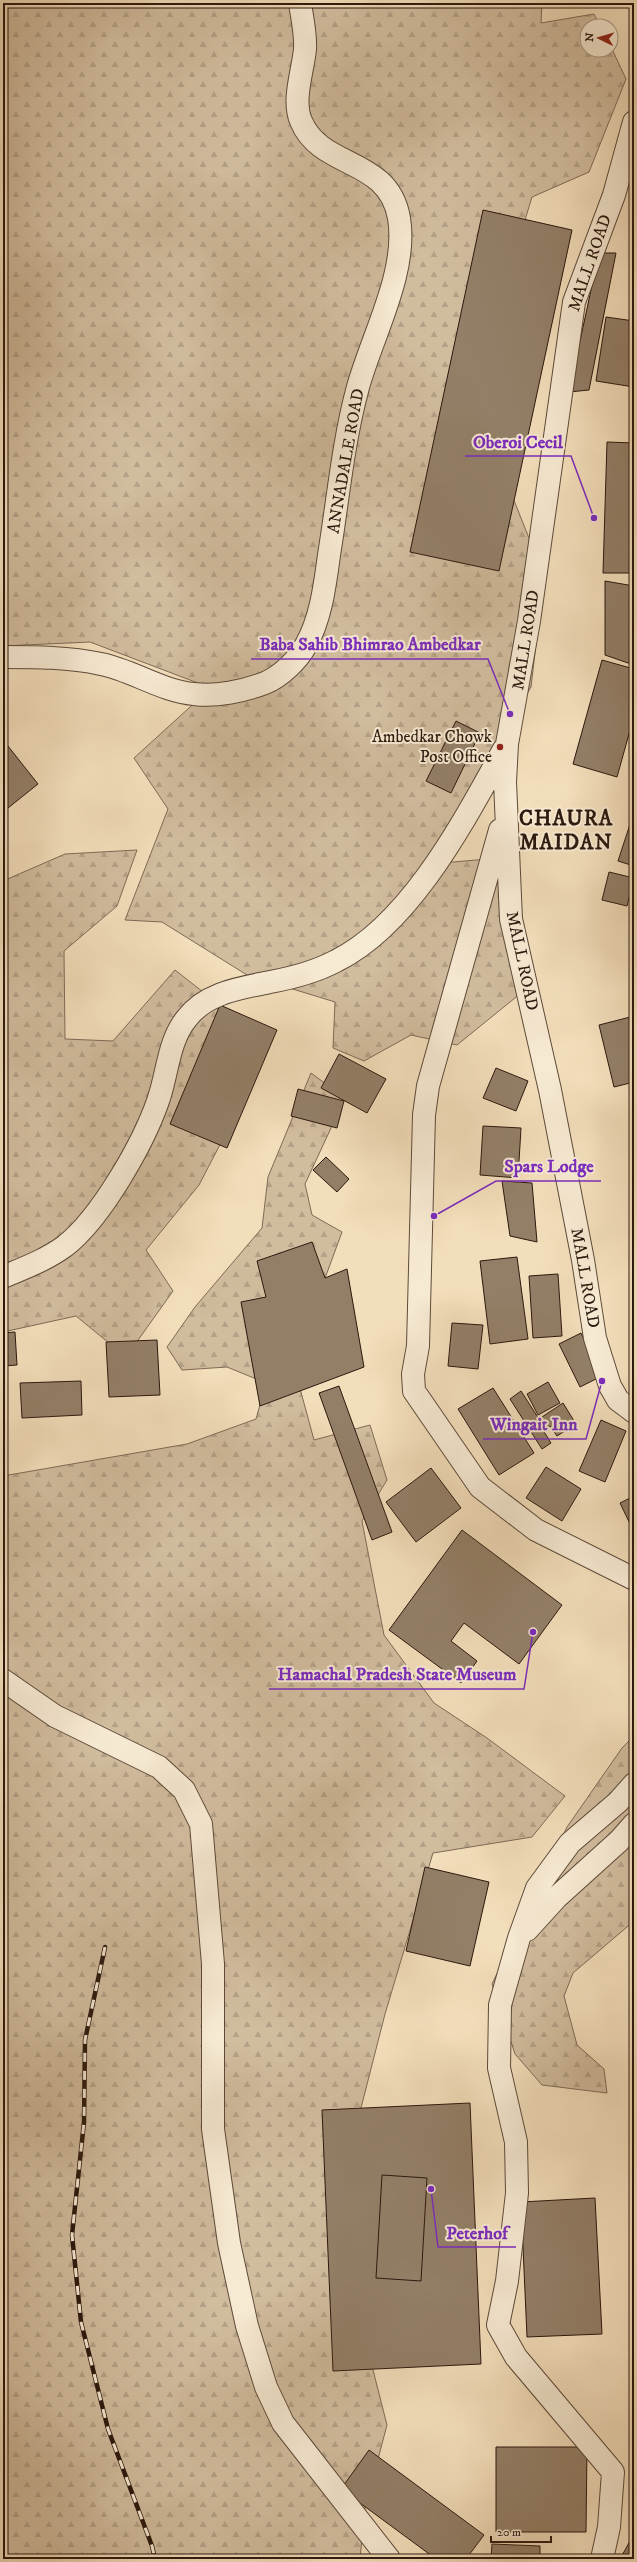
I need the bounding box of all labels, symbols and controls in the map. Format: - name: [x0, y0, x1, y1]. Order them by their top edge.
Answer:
- north arrow: [579, 18, 619, 58]
- text: N: [583, 32, 597, 42]
- street label: MALL ROAD: [563, 212, 617, 314]
- street label: ANNADALE ROAD: [322, 387, 370, 535]
- callout: Oberoi Cecil: [465, 426, 571, 456]
- text: Oberoi Cecil: [473, 432, 563, 454]
- street label: MALL ROAD: [507, 588, 545, 692]
- callout: Baba Sahib Bhimrao Ambedkar: [251, 629, 488, 659]
- text: Baba Sahib Bhimrao Ambedkar: [259, 634, 481, 656]
- place label: Ambedkar Chowk Post Office: [372, 726, 493, 768]
- marker: Ambedkar Chowk Post Office: [495, 742, 505, 752]
- district label: CHAURA MAIDAN: [519, 806, 613, 856]
- street label: MALL ROAD: [501, 909, 543, 1013]
- callout: Spars Lodge: [496, 1151, 601, 1181]
- text: Spars Lodge: [504, 1156, 594, 1178]
- street label: MALL ROAD: [565, 1226, 605, 1330]
- callout: Wingait Inn: [483, 1409, 586, 1439]
- text: Wingait Inn: [489, 1414, 578, 1436]
- callout: Hamachal Pradesh State Museum: [269, 1659, 524, 1689]
- text: Hamachal Pradesh State Museum: [277, 1664, 517, 1686]
- callout: Peterhof: [438, 2217, 516, 2247]
- text: Peterhof: [446, 2223, 511, 2245]
- scale bar: [491, 2518, 551, 2544]
- text: 20 m: [497, 2525, 521, 2540]

